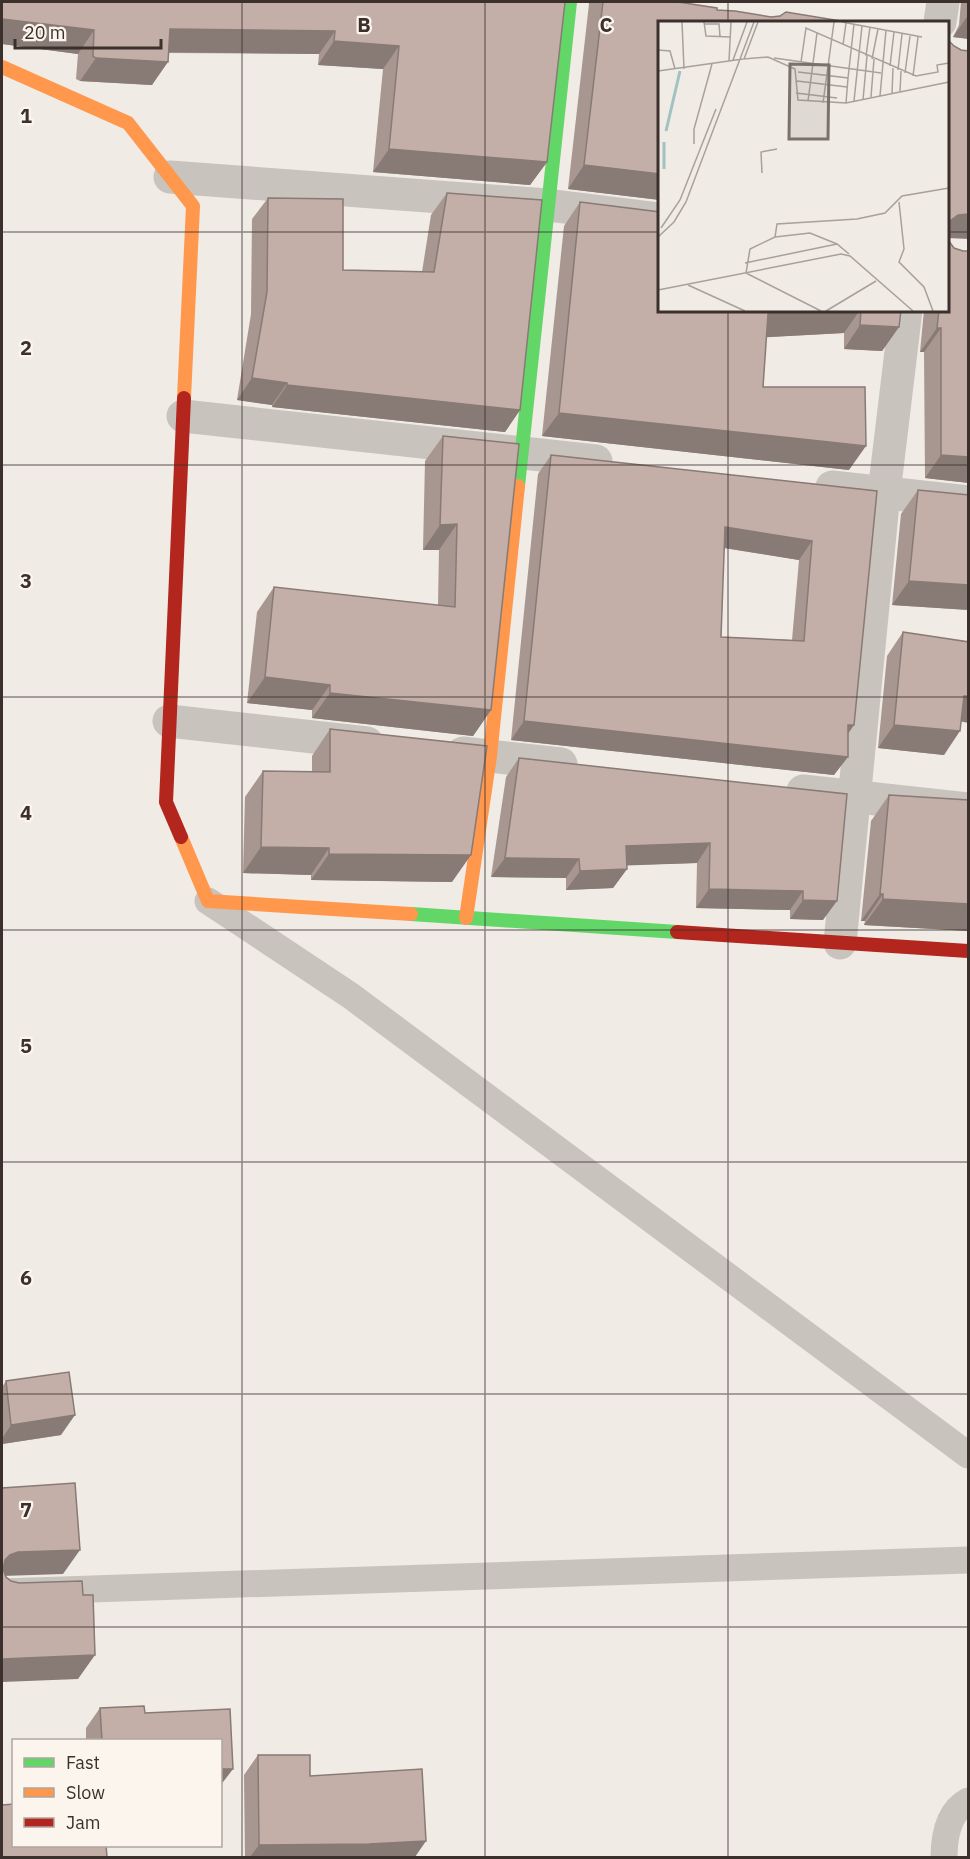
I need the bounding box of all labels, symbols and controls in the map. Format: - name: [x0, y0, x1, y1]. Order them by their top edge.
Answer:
- text: B: [357, 11, 371, 38]
- text: C: [599, 11, 613, 38]
- scale bar: [15, 12, 160, 50]
- text: 20 m: [24, 21, 66, 44]
- inset map: [658, 21, 949, 312]
- text: 1: [20, 102, 32, 129]
- text: 2: [20, 334, 32, 361]
- text: 3: [20, 567, 32, 594]
- text: 4: [20, 799, 32, 826]
- text: 5: [20, 1032, 32, 1059]
- text: 6: [20, 1264, 32, 1291]
- text: 7: [20, 1496, 32, 1523]
- legend: [12, 1739, 222, 1847]
- text: Fast: [66, 1751, 100, 1774]
- text: Slow: [66, 1781, 105, 1804]
- text: Jam: [66, 1811, 101, 1834]

